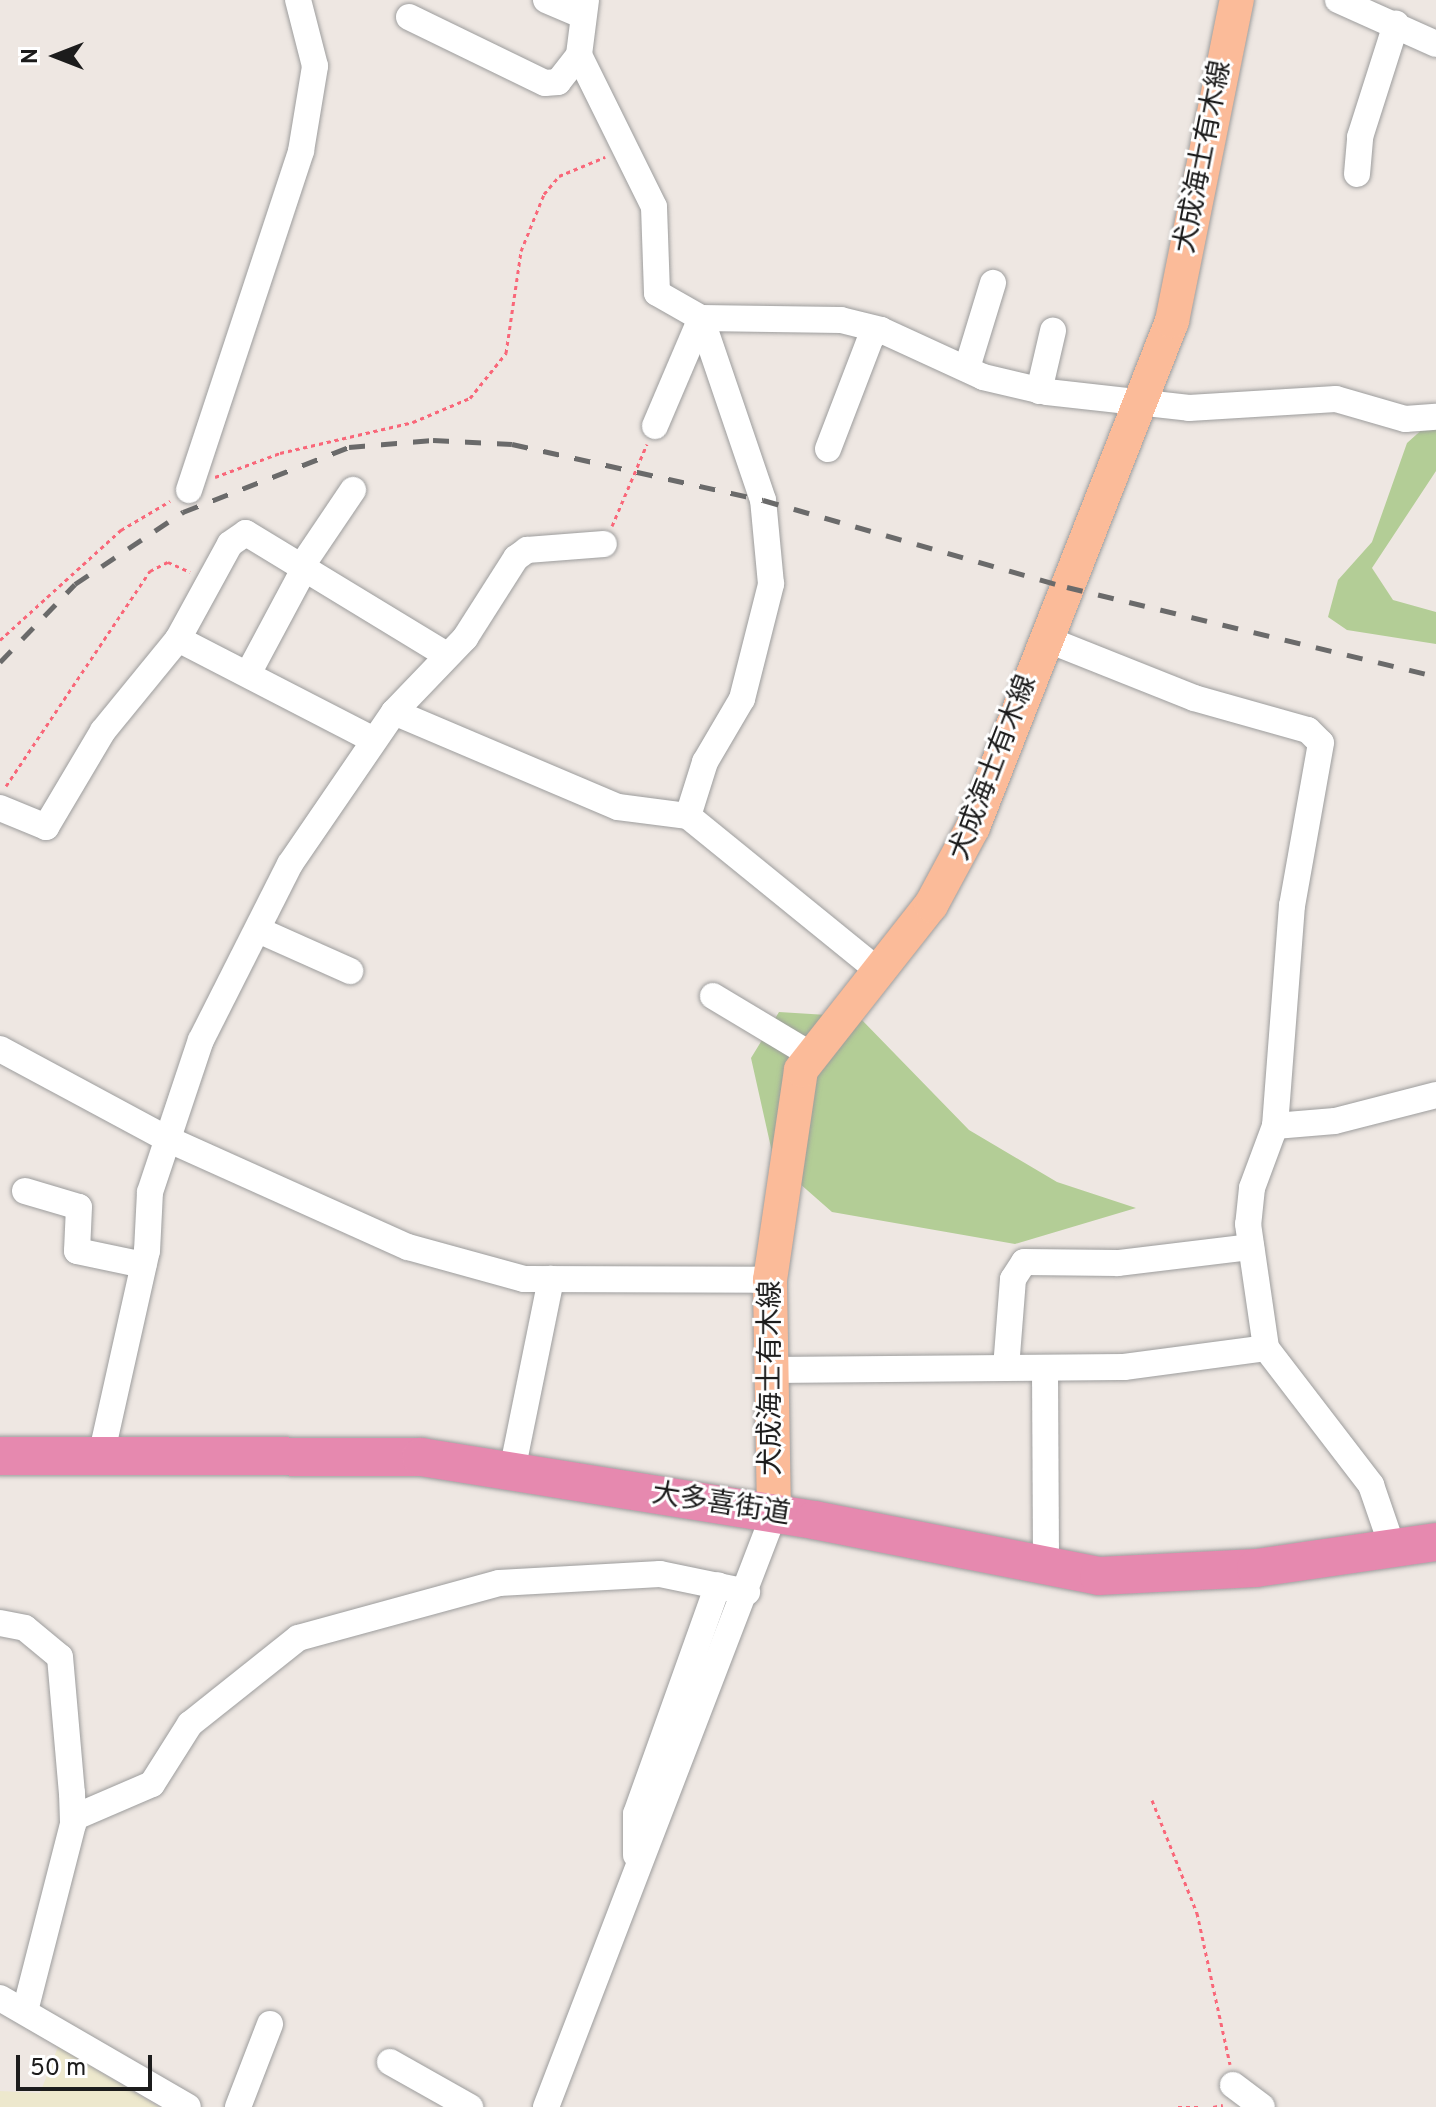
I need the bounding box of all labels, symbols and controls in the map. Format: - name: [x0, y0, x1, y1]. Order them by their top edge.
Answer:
- north arrow: [16, 16, 96, 96]
- text: N: [18, 48, 45, 64]
- street label: 犬成海士有木線: [1169, 58, 1239, 256]
- street label: 犬成海士有木線: [943, 670, 1045, 866]
- street label: 犬成海士有木線: [755, 1280, 789, 1476]
- street label: 大多喜街道: [649, 1477, 793, 1533]
- scale bar: [20, 2039, 156, 2089]
- text: 50 m: [30, 2054, 86, 2084]

